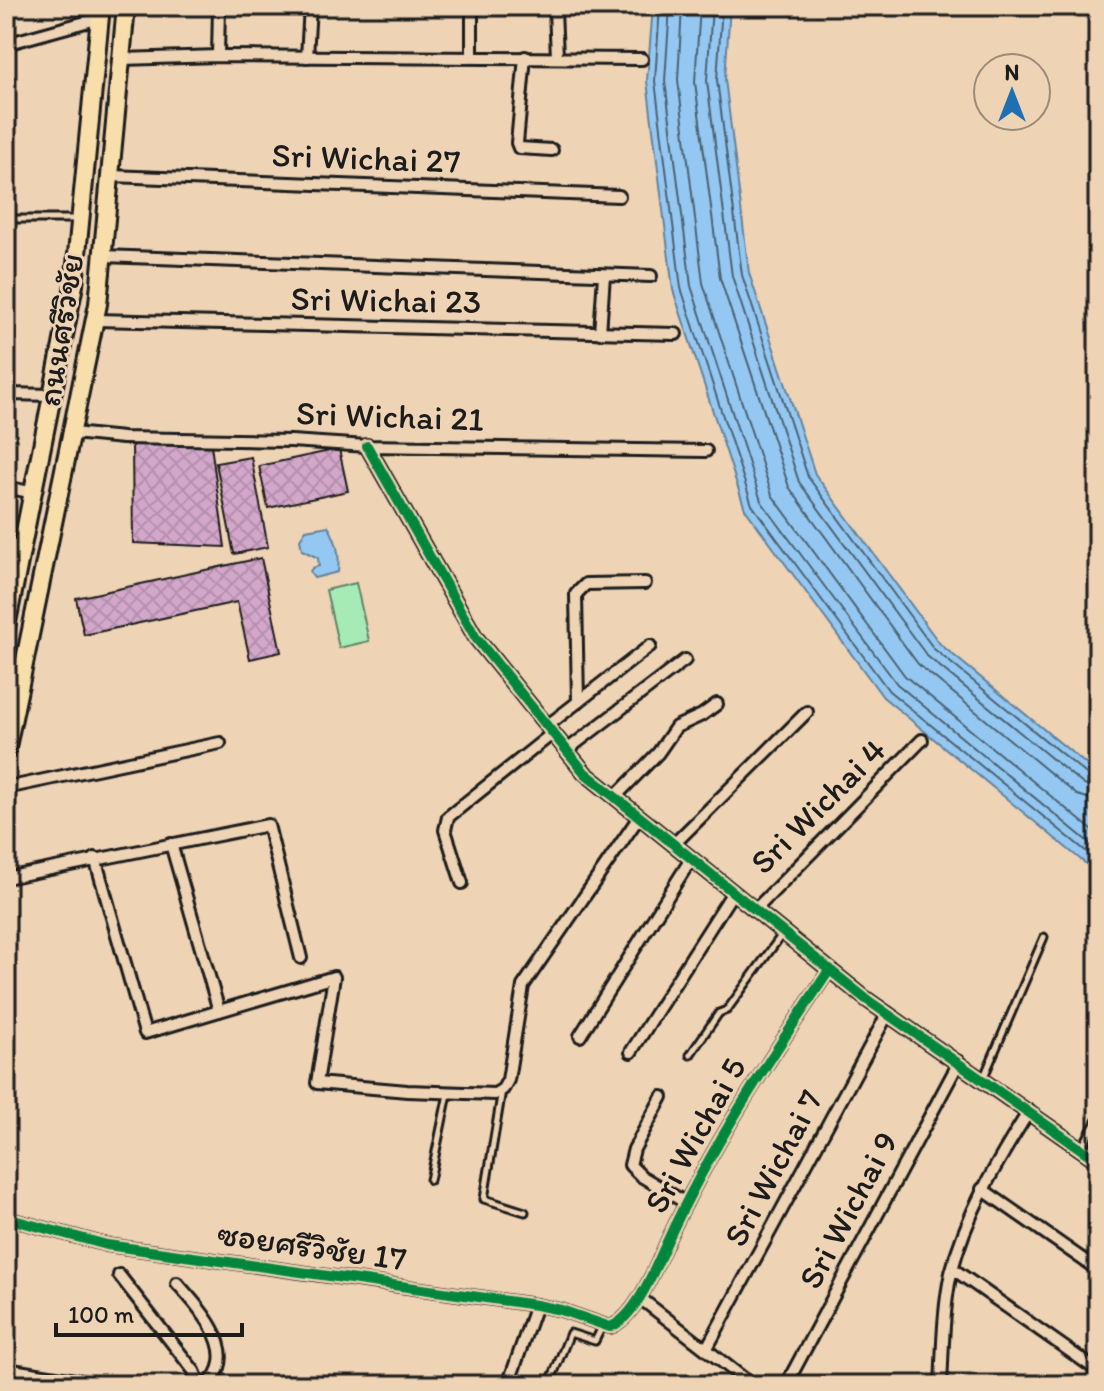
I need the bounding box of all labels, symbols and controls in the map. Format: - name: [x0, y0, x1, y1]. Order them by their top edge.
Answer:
- north arrow: [972, 52, 1052, 132]
- text: N: [1005, 59, 1019, 86]
- street label: Sri Wichai 27: [271, 134, 461, 182]
- street label: ถนนศรีวิชัย: [28, 251, 92, 409]
- street label: Sri Wichai 23: [290, 278, 482, 322]
- street label: Sri Wichai 21: [295, 392, 485, 440]
- street label: Sri Wichai 4: [742, 730, 894, 882]
- street label: Sri Wichai 5: [635, 1050, 755, 1220]
- street label: Sri Wichai 7: [715, 1083, 831, 1253]
- street label: Sri Wichai 9: [790, 1124, 906, 1296]
- street label: ซอยศรีวิชัย 17: [215, 1212, 409, 1280]
- scale bar: [56, 1287, 242, 1337]
- text: 100 m: [68, 1300, 134, 1329]

